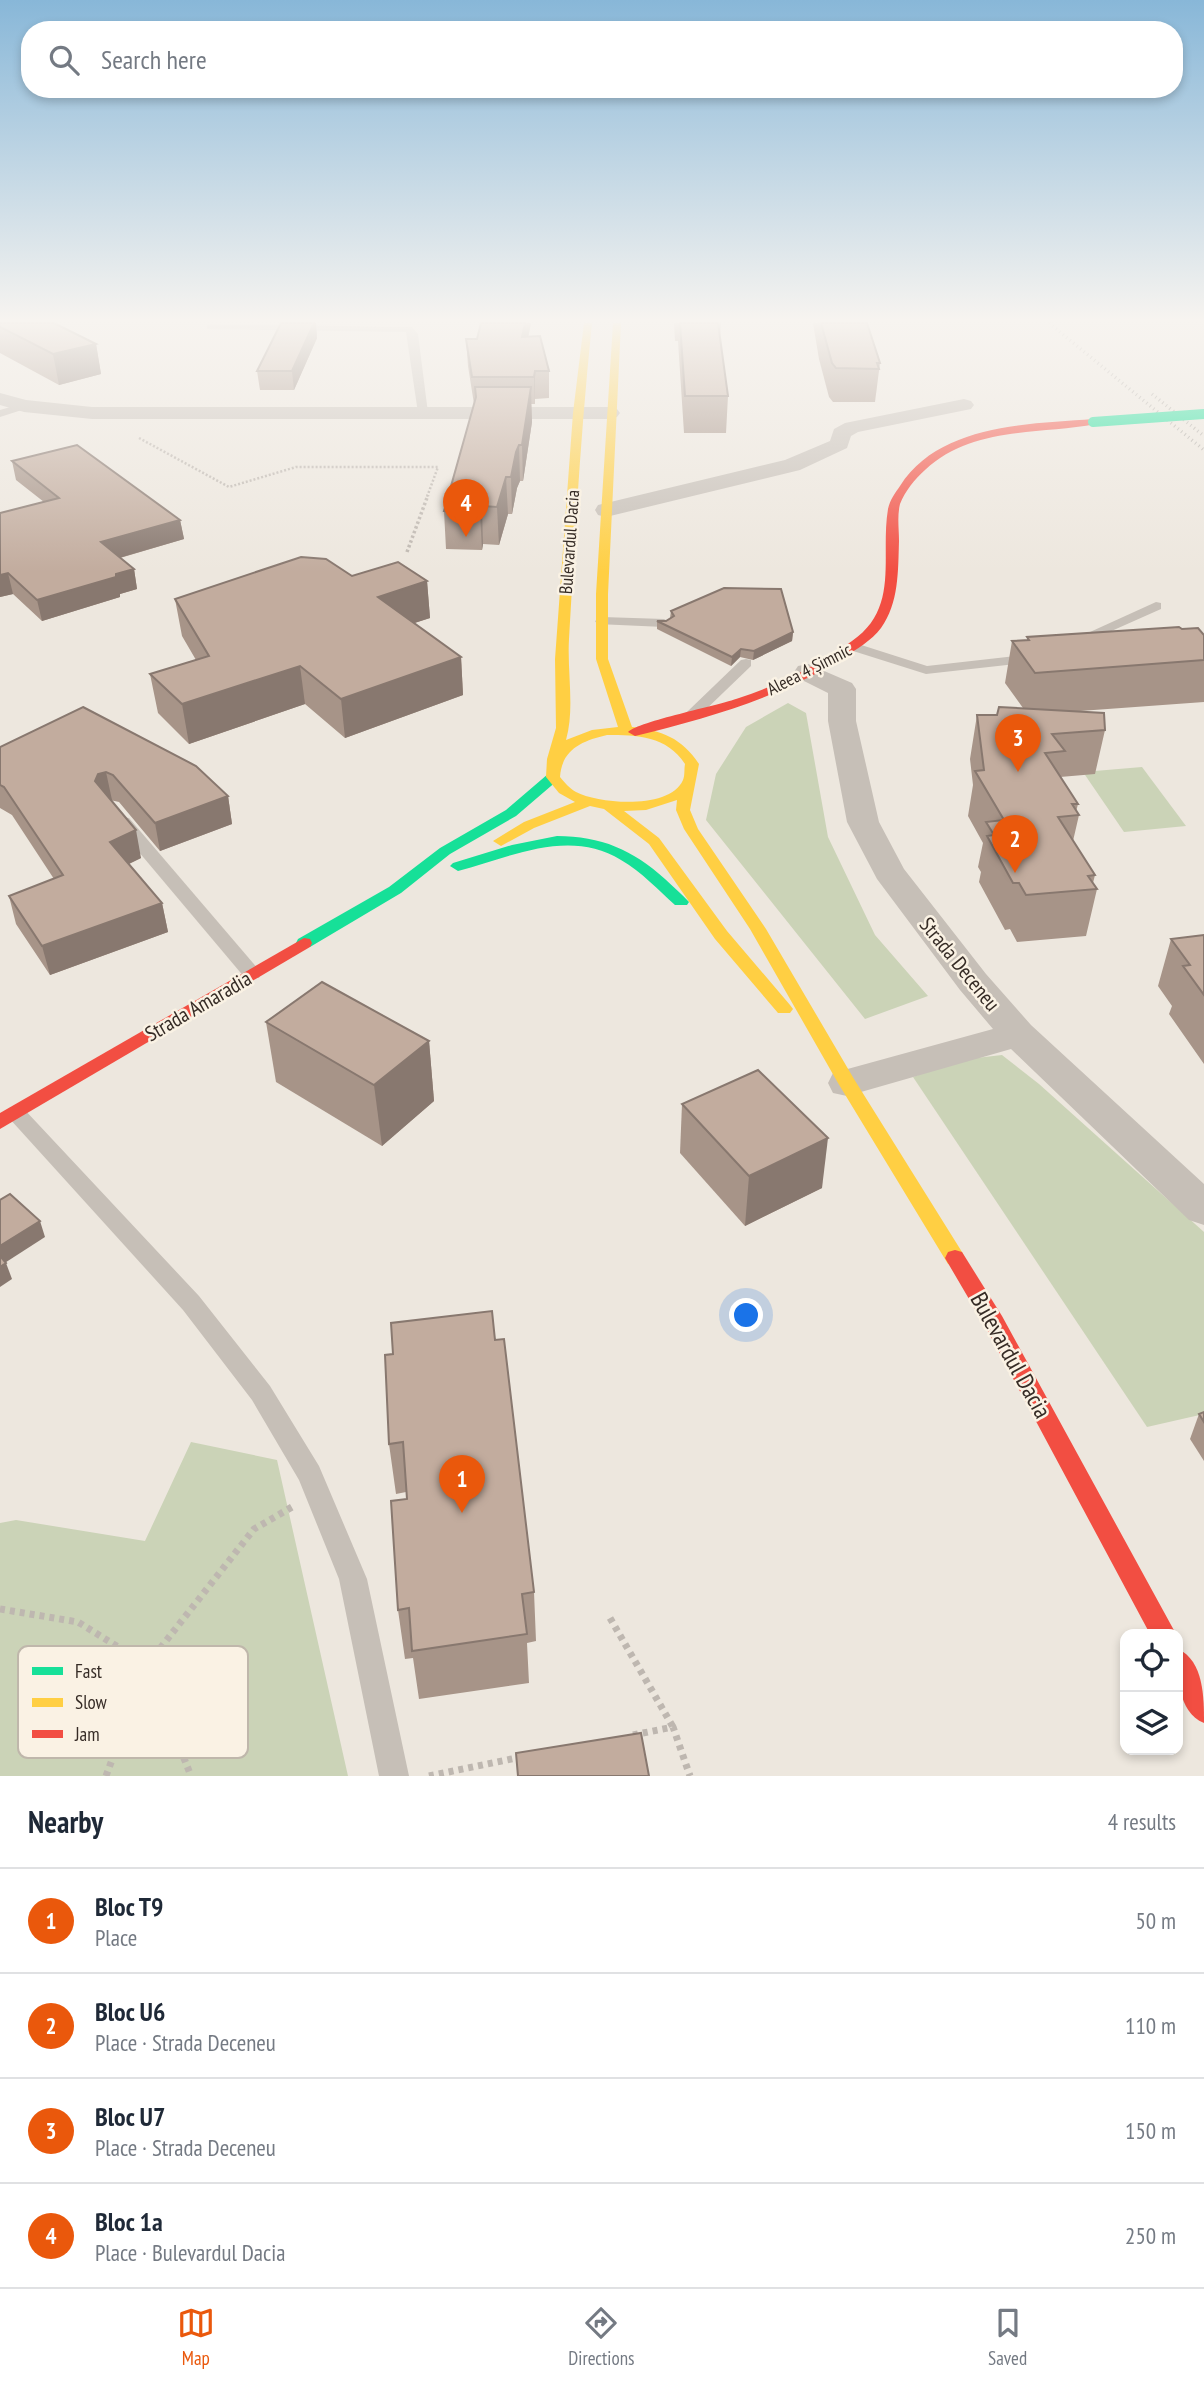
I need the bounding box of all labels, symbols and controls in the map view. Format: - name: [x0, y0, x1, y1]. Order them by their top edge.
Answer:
- search box: [21, 21, 1183, 98]
- icon: search: [45, 41, 83, 79]
- text: Search here: [101, 43, 207, 76]
- pin: 4: [443, 479, 489, 537]
- street label: Bulevardul Dacia: [554, 489, 584, 595]
- street label: Aleea 4 Șimnic: [763, 638, 856, 700]
- pin: 3: [995, 714, 1041, 772]
- pin: 2: [992, 815, 1038, 873]
- street label: Strada Deceneu: [914, 912, 1006, 1016]
- street label: Strada Amaradia: [140, 965, 256, 1047]
- street label: Bulevardul Dacia: [964, 1287, 1058, 1423]
- your location: [729, 1298, 763, 1332]
- pin: 1: [439, 1455, 485, 1513]
- map controls: [1120, 1629, 1183, 1755]
- button: locate: [1120, 1629, 1183, 1692]
- legend: [18, 1646, 248, 1758]
- text: Fast: [75, 1659, 103, 1683]
- text: Slow: [75, 1690, 108, 1714]
- button: layers: [1120, 1692, 1183, 1755]
- text: Jam: [74, 1722, 100, 1746]
- text: Nearby: [28, 1802, 103, 1841]
- text: 4 results: [1108, 1807, 1176, 1836]
- text: Bloc T9: [95, 1890, 164, 1923]
- text: 1: [46, 1906, 57, 1935]
- text: 50 m: [1135, 1906, 1176, 1935]
- text: Place: [95, 1923, 137, 1952]
- text: Bloc U6: [95, 1995, 165, 2028]
- text: 2: [46, 2011, 57, 2040]
- text: 110 m: [1125, 2011, 1176, 2040]
- text: Place · Strada Deceneu: [95, 2028, 276, 2057]
- text: Bloc U7: [95, 2100, 165, 2133]
- text: 3: [46, 2116, 57, 2145]
- text: 150 m: [1125, 2116, 1176, 2145]
- text: Place · Strada Deceneu: [95, 2133, 276, 2162]
- text: Bloc 1a: [95, 2205, 163, 2238]
- text: 4: [46, 2221, 57, 2250]
- text: 250 m: [1125, 2221, 1176, 2250]
- text: Place · Bulevardul Dacia: [95, 2238, 285, 2267]
- tab: Map: [177, 2304, 215, 2370]
- tab: Directions: [568, 2304, 634, 2370]
- tab: Saved: [988, 2304, 1027, 2370]

